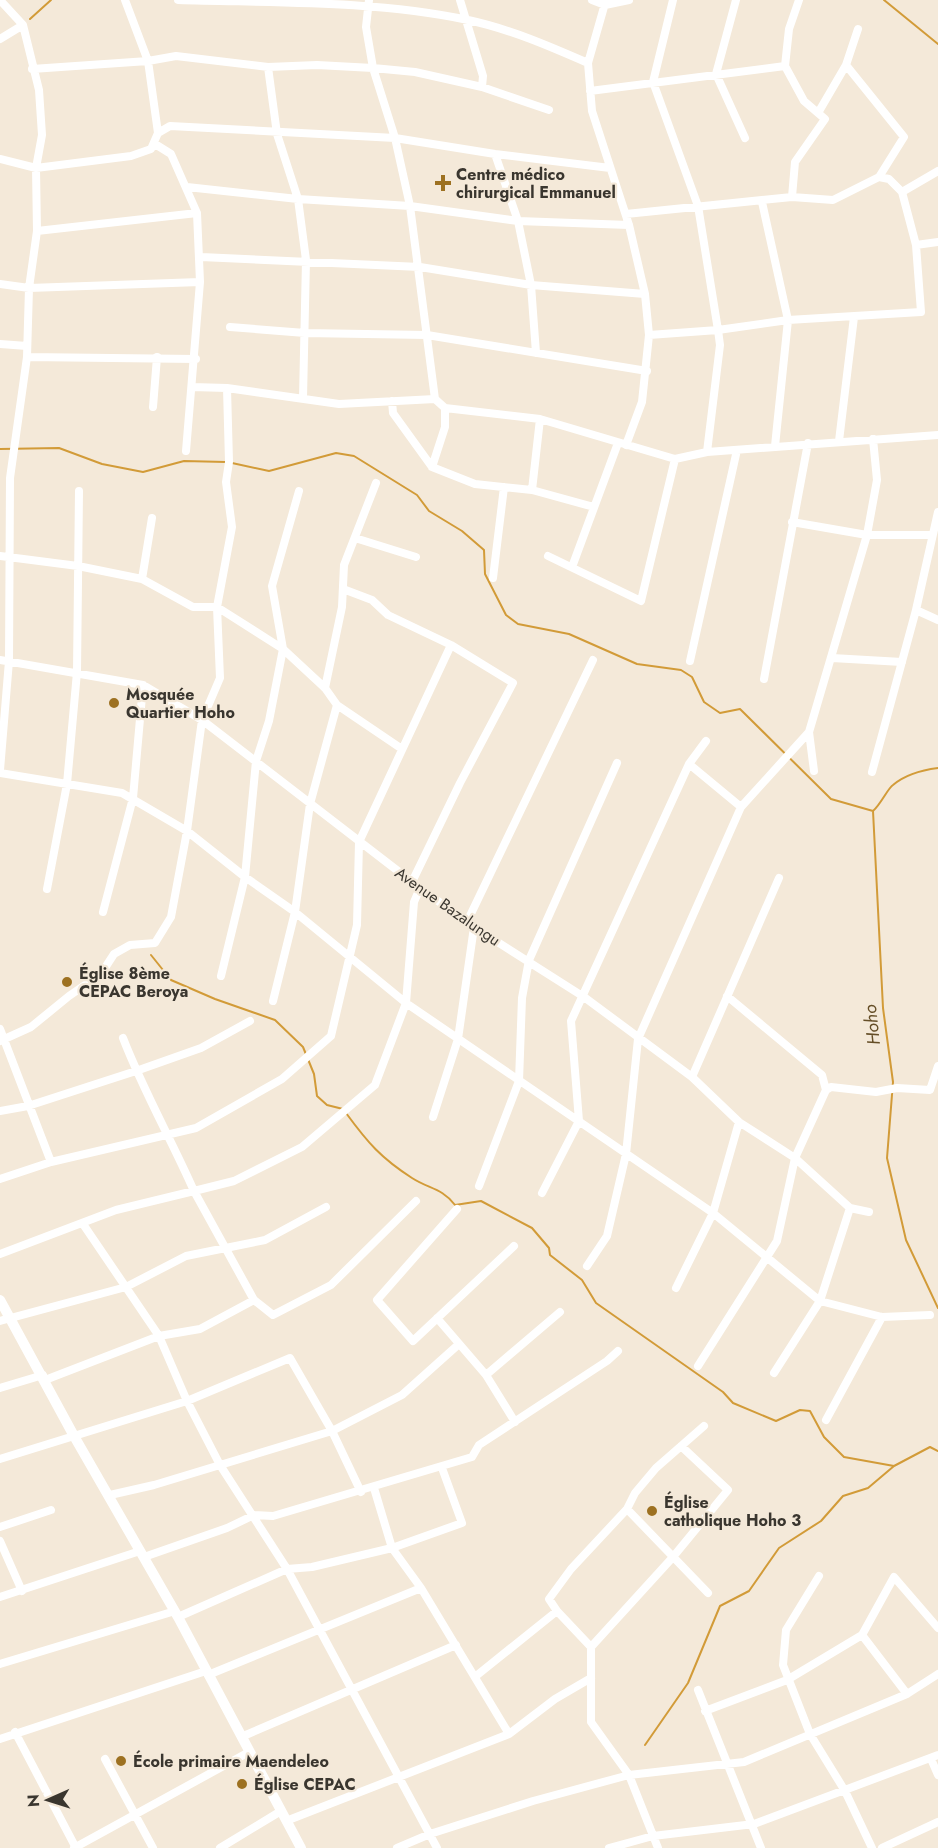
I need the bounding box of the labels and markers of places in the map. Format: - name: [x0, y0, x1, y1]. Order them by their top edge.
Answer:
- place label: Centre médico chirurgical Emmanuel: [456, 163, 616, 204]
- marker: Centre médico chirurgical Emmanuel: [434, 174, 452, 192]
- place label: Mosquée Quartier Hoho: [126, 683, 235, 724]
- marker: Mosquée Quartier Hoho: [107, 696, 121, 710]
- place label: Église 8ème CEPAC Beroya: [79, 962, 188, 1003]
- marker: Église 8ème CEPAC Beroya: [60, 975, 74, 989]
- place label: Église catholique Hoho 3: [664, 1491, 801, 1532]
- marker: Église catholique Hoho 3: [645, 1504, 659, 1518]
- place label: École primaire Maendeleo: [133, 1750, 329, 1773]
- marker: École primaire Maendeleo: [114, 1754, 128, 1768]
- place label: Église CEPAC: [254, 1773, 356, 1796]
- marker: Église CEPAC: [235, 1777, 249, 1791]

